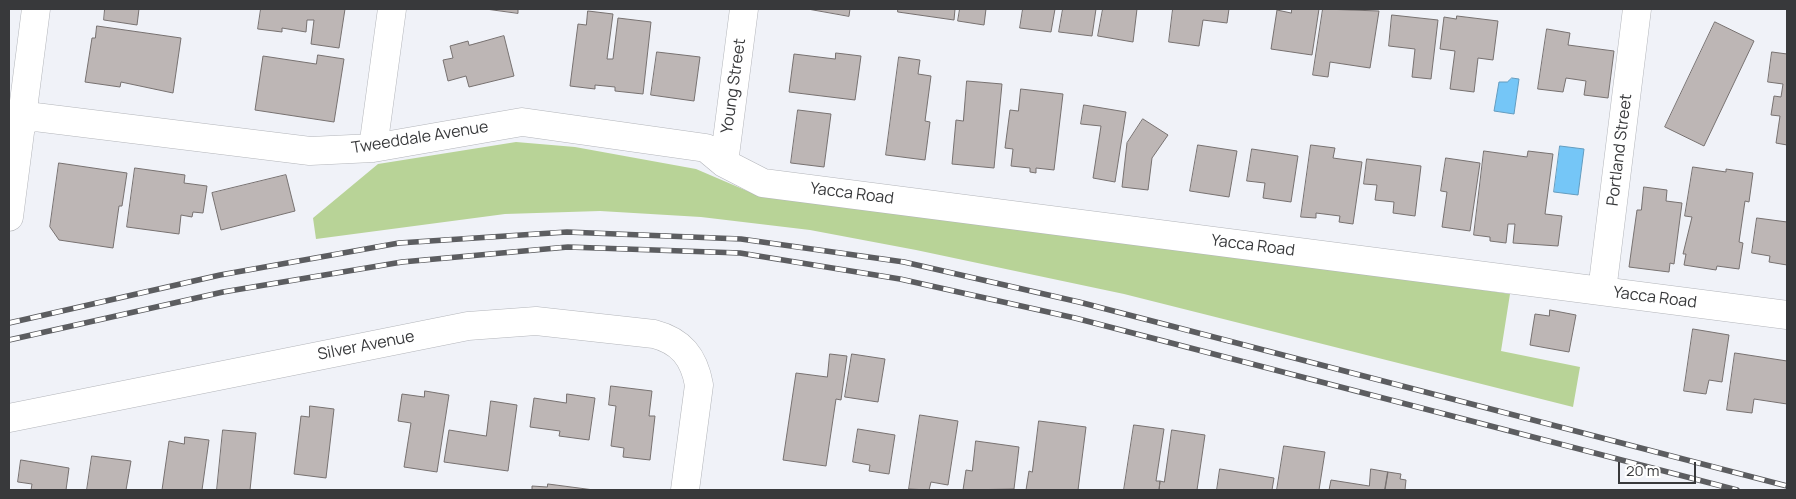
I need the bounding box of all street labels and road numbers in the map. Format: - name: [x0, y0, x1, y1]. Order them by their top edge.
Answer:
- street label: Young Street: [718, 37, 750, 135]
- street label: Portland Street: [1604, 93, 1636, 207]
- street label: Tweeddale Avenue: [350, 118, 490, 158]
- street label: Yacca Road: [809, 179, 895, 209]
- street label: Yacca Road: [1210, 231, 1296, 261]
- street label: Yacca Road: [1612, 283, 1698, 313]
- street label: Silver Avenue: [316, 327, 416, 365]

